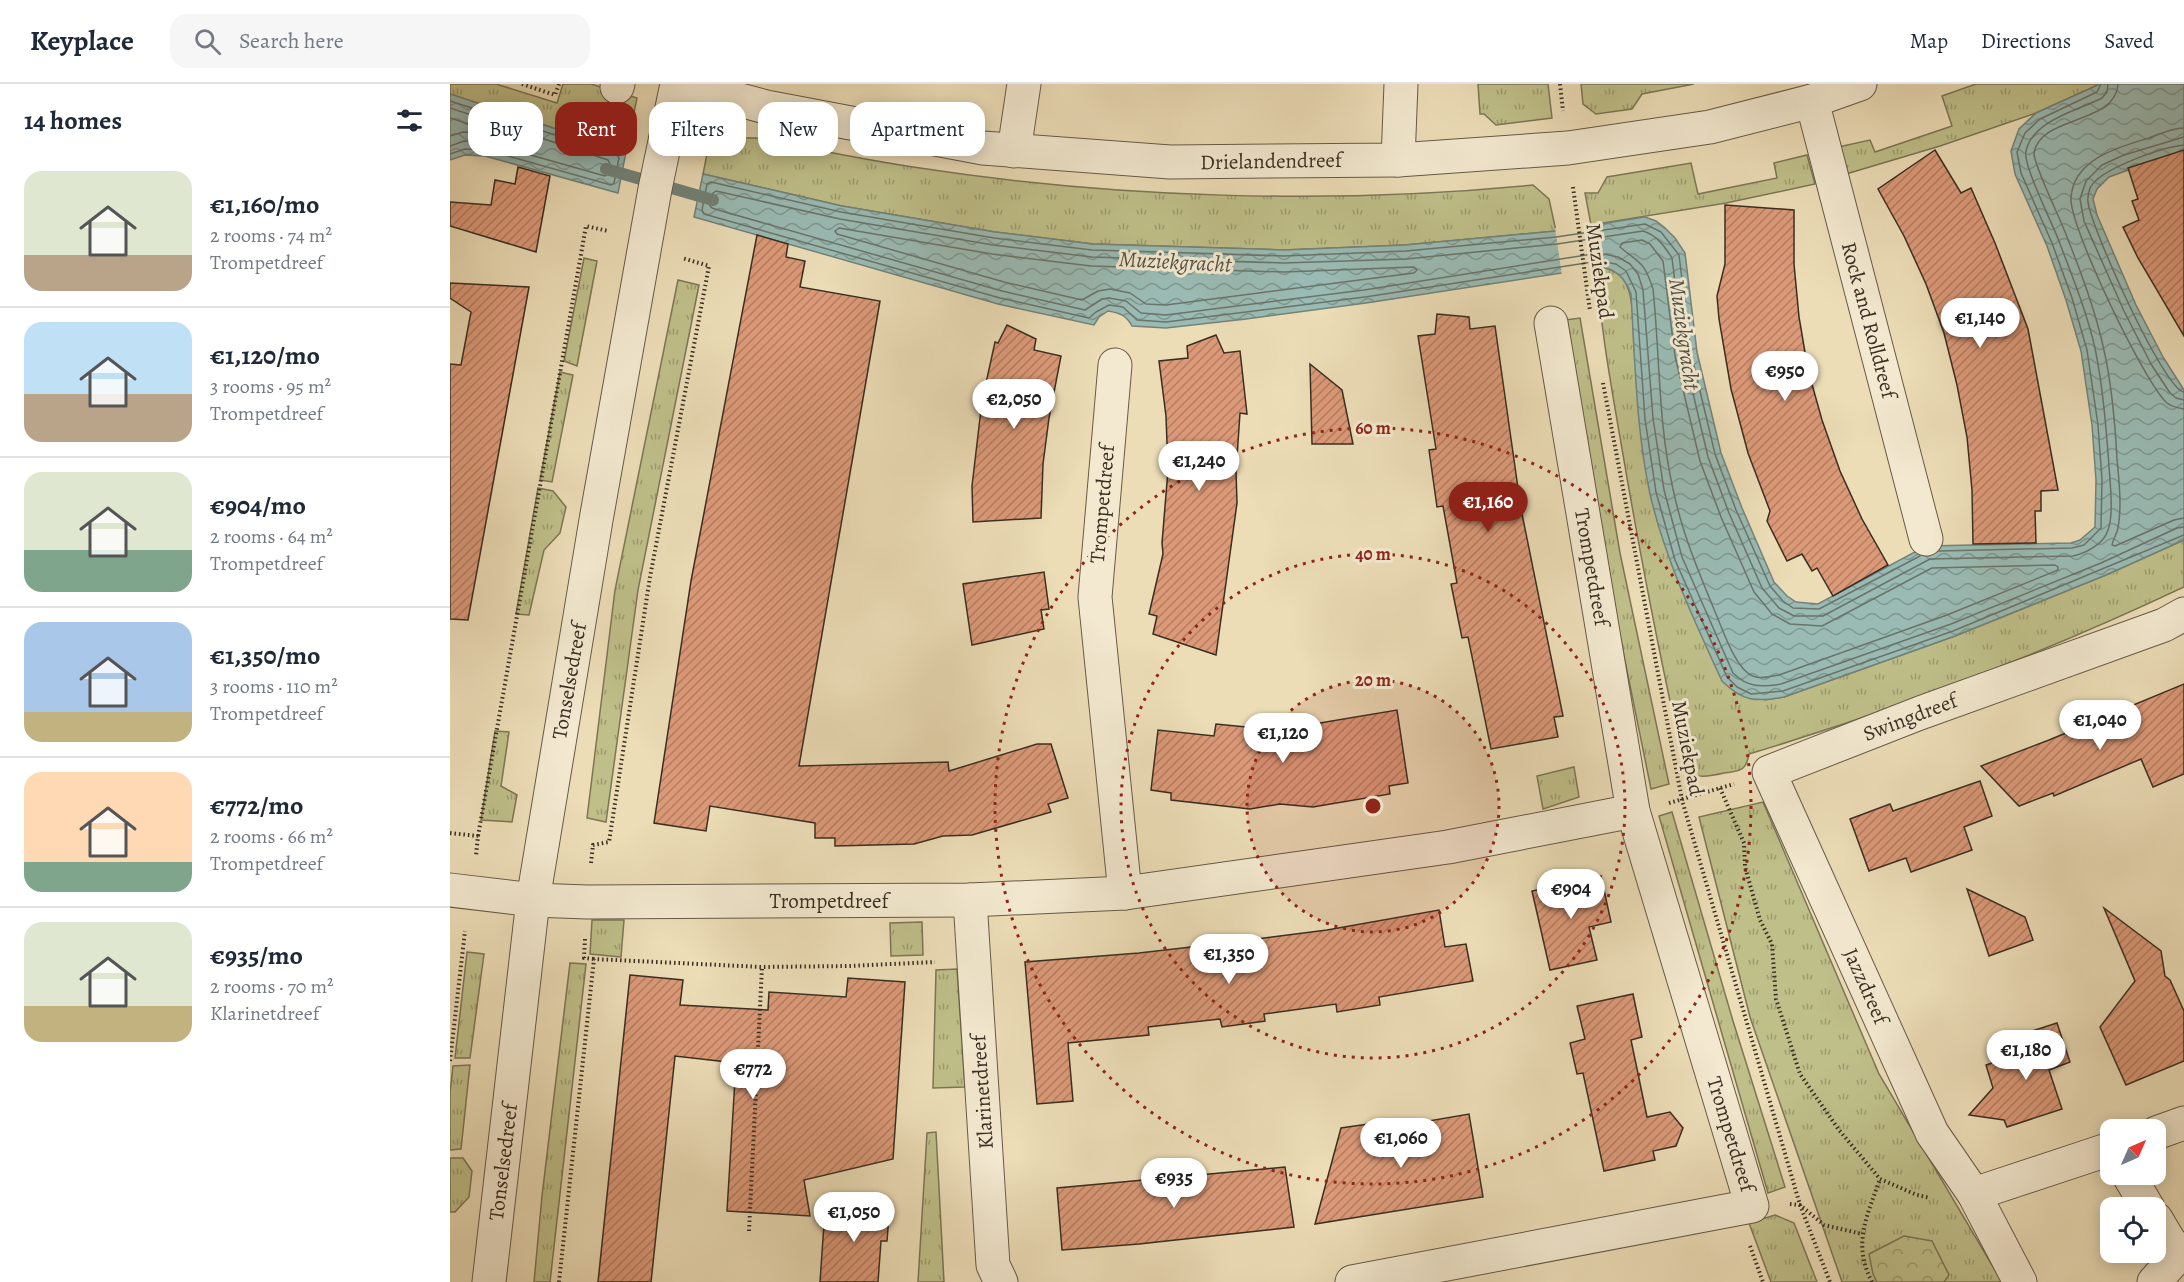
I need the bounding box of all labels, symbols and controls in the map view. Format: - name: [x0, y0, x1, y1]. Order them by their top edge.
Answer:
- search box: [170, 14, 590, 68]
- text: Keyplace: [30, 22, 134, 60]
- icon: search: [191, 25, 224, 58]
- text: Search here: [239, 26, 344, 56]
- text: Map: [1910, 27, 1948, 55]
- text: Directions: [1981, 27, 2071, 55]
- text: Saved: [2104, 27, 2154, 55]
- chip: Buy: [468, 102, 543, 156]
- chip: Rent: [555, 102, 637, 156]
- chip: Filters: [649, 102, 746, 156]
- chip: New: [758, 102, 838, 156]
- chip: Apartment: [850, 102, 985, 156]
- text: 14 homes: [24, 103, 122, 138]
- icon: filters: [393, 104, 426, 137]
- street label: Drielandendreef: [1200, 146, 1345, 176]
- text: €1,160/mo: [210, 187, 320, 222]
- icon: home: [72, 195, 144, 267]
- street label: Muziekpad: [1579, 221, 1621, 321]
- text: 2 rooms · 74 m²: [210, 222, 332, 249]
- street label: Rock and Rolldreef: [1835, 239, 1904, 404]
- water label: Muziekgracht: [1118, 244, 1233, 280]
- text: Trompetdreef: [210, 249, 323, 276]
- water label: Muziekgracht: [1661, 276, 1707, 393]
- pin: €1,140: [1931, 298, 2029, 349]
- text: €1,140: [1955, 304, 2005, 331]
- text: €1,120/mo: [210, 338, 320, 373]
- icon: home: [72, 346, 144, 418]
- pin: €950: [1749, 351, 1821, 402]
- text: €950: [1765, 357, 1805, 384]
- text: 3 rooms · 95 m²: [210, 373, 331, 400]
- pin: €2,050: [965, 379, 1063, 430]
- text: €2,050: [986, 385, 1042, 412]
- text: Trompetdreef: [210, 400, 323, 427]
- text: 60 m: [1355, 416, 1391, 440]
- street label: Trompetdreef: [1083, 441, 1121, 564]
- pin: €1,240: [1150, 441, 1248, 492]
- text: €1,240: [1172, 447, 1226, 474]
- pin: €1,160: [1439, 482, 1537, 533]
- text: €904/mo: [210, 488, 306, 523]
- text: €1,160: [1463, 488, 1513, 515]
- icon: home: [72, 496, 144, 568]
- street label: Trompetdreef: [1568, 506, 1617, 631]
- text: 2 rooms · 64 m²: [210, 523, 333, 550]
- text: 40 m: [1355, 542, 1391, 566]
- text: Trompetdreef: [210, 550, 323, 577]
- street label: Tonselsedreef: [545, 618, 594, 741]
- text: €1,350/mo: [210, 638, 320, 673]
- icon: home: [72, 646, 144, 718]
- text: 20 m: [1355, 668, 1391, 692]
- text: 3 rooms · 110 m²: [210, 673, 338, 700]
- street label: Swingdreef: [1859, 685, 1964, 748]
- street label: Muziekpad: [1665, 698, 1711, 799]
- text: Trompetdreef: [210, 700, 323, 727]
- pin: €1,040: [2051, 700, 2149, 751]
- text: €1,040: [2073, 706, 2127, 733]
- pin: €1,120: [1234, 713, 1332, 764]
- text: €1,120: [1258, 719, 1308, 746]
- text: €772/mo: [210, 788, 303, 823]
- icon: home: [72, 796, 144, 868]
- centre of rings: [1363, 796, 1383, 816]
- text: 2 rooms · 66 m²: [210, 823, 333, 850]
- text: Trompetdreef: [210, 850, 323, 877]
- pin: €904: [1535, 869, 1607, 920]
- text: €904: [1551, 875, 1591, 902]
- street label: Trompetdreef: [770, 887, 892, 915]
- pin: €1,350: [1180, 934, 1278, 985]
- text: €935/mo: [210, 938, 303, 973]
- text: €1,350: [1203, 940, 1255, 967]
- street label: Jazzdreef: [1837, 944, 1896, 1031]
- icon: home: [72, 946, 144, 1018]
- text: 2 rooms · 70 m²: [210, 973, 334, 1000]
- text: Klarinetdreef: [210, 1000, 319, 1027]
- pin: €1,180: [1977, 1030, 2075, 1081]
- street label: Klarinetdreef: [964, 1031, 1000, 1150]
- text: €1,180: [2001, 1036, 2051, 1063]
- pin: €772: [717, 1049, 789, 1100]
- text: €772: [734, 1055, 772, 1082]
- street label: Trompetdreef: [1700, 1073, 1763, 1198]
- street label: Tonselsedreef: [482, 1099, 524, 1222]
- pin: €1,060: [1352, 1118, 1450, 1169]
- north arrow: [2100, 1119, 2166, 1185]
- map controls: [2100, 1119, 2166, 1263]
- text: €1,060: [1374, 1124, 1428, 1151]
- pin: €935: [1138, 1158, 1210, 1209]
- text: €935: [1155, 1164, 1193, 1191]
- pin: €1,050: [805, 1192, 903, 1243]
- button: locate: [2100, 1197, 2166, 1263]
- text: €1,050: [828, 1198, 880, 1225]

